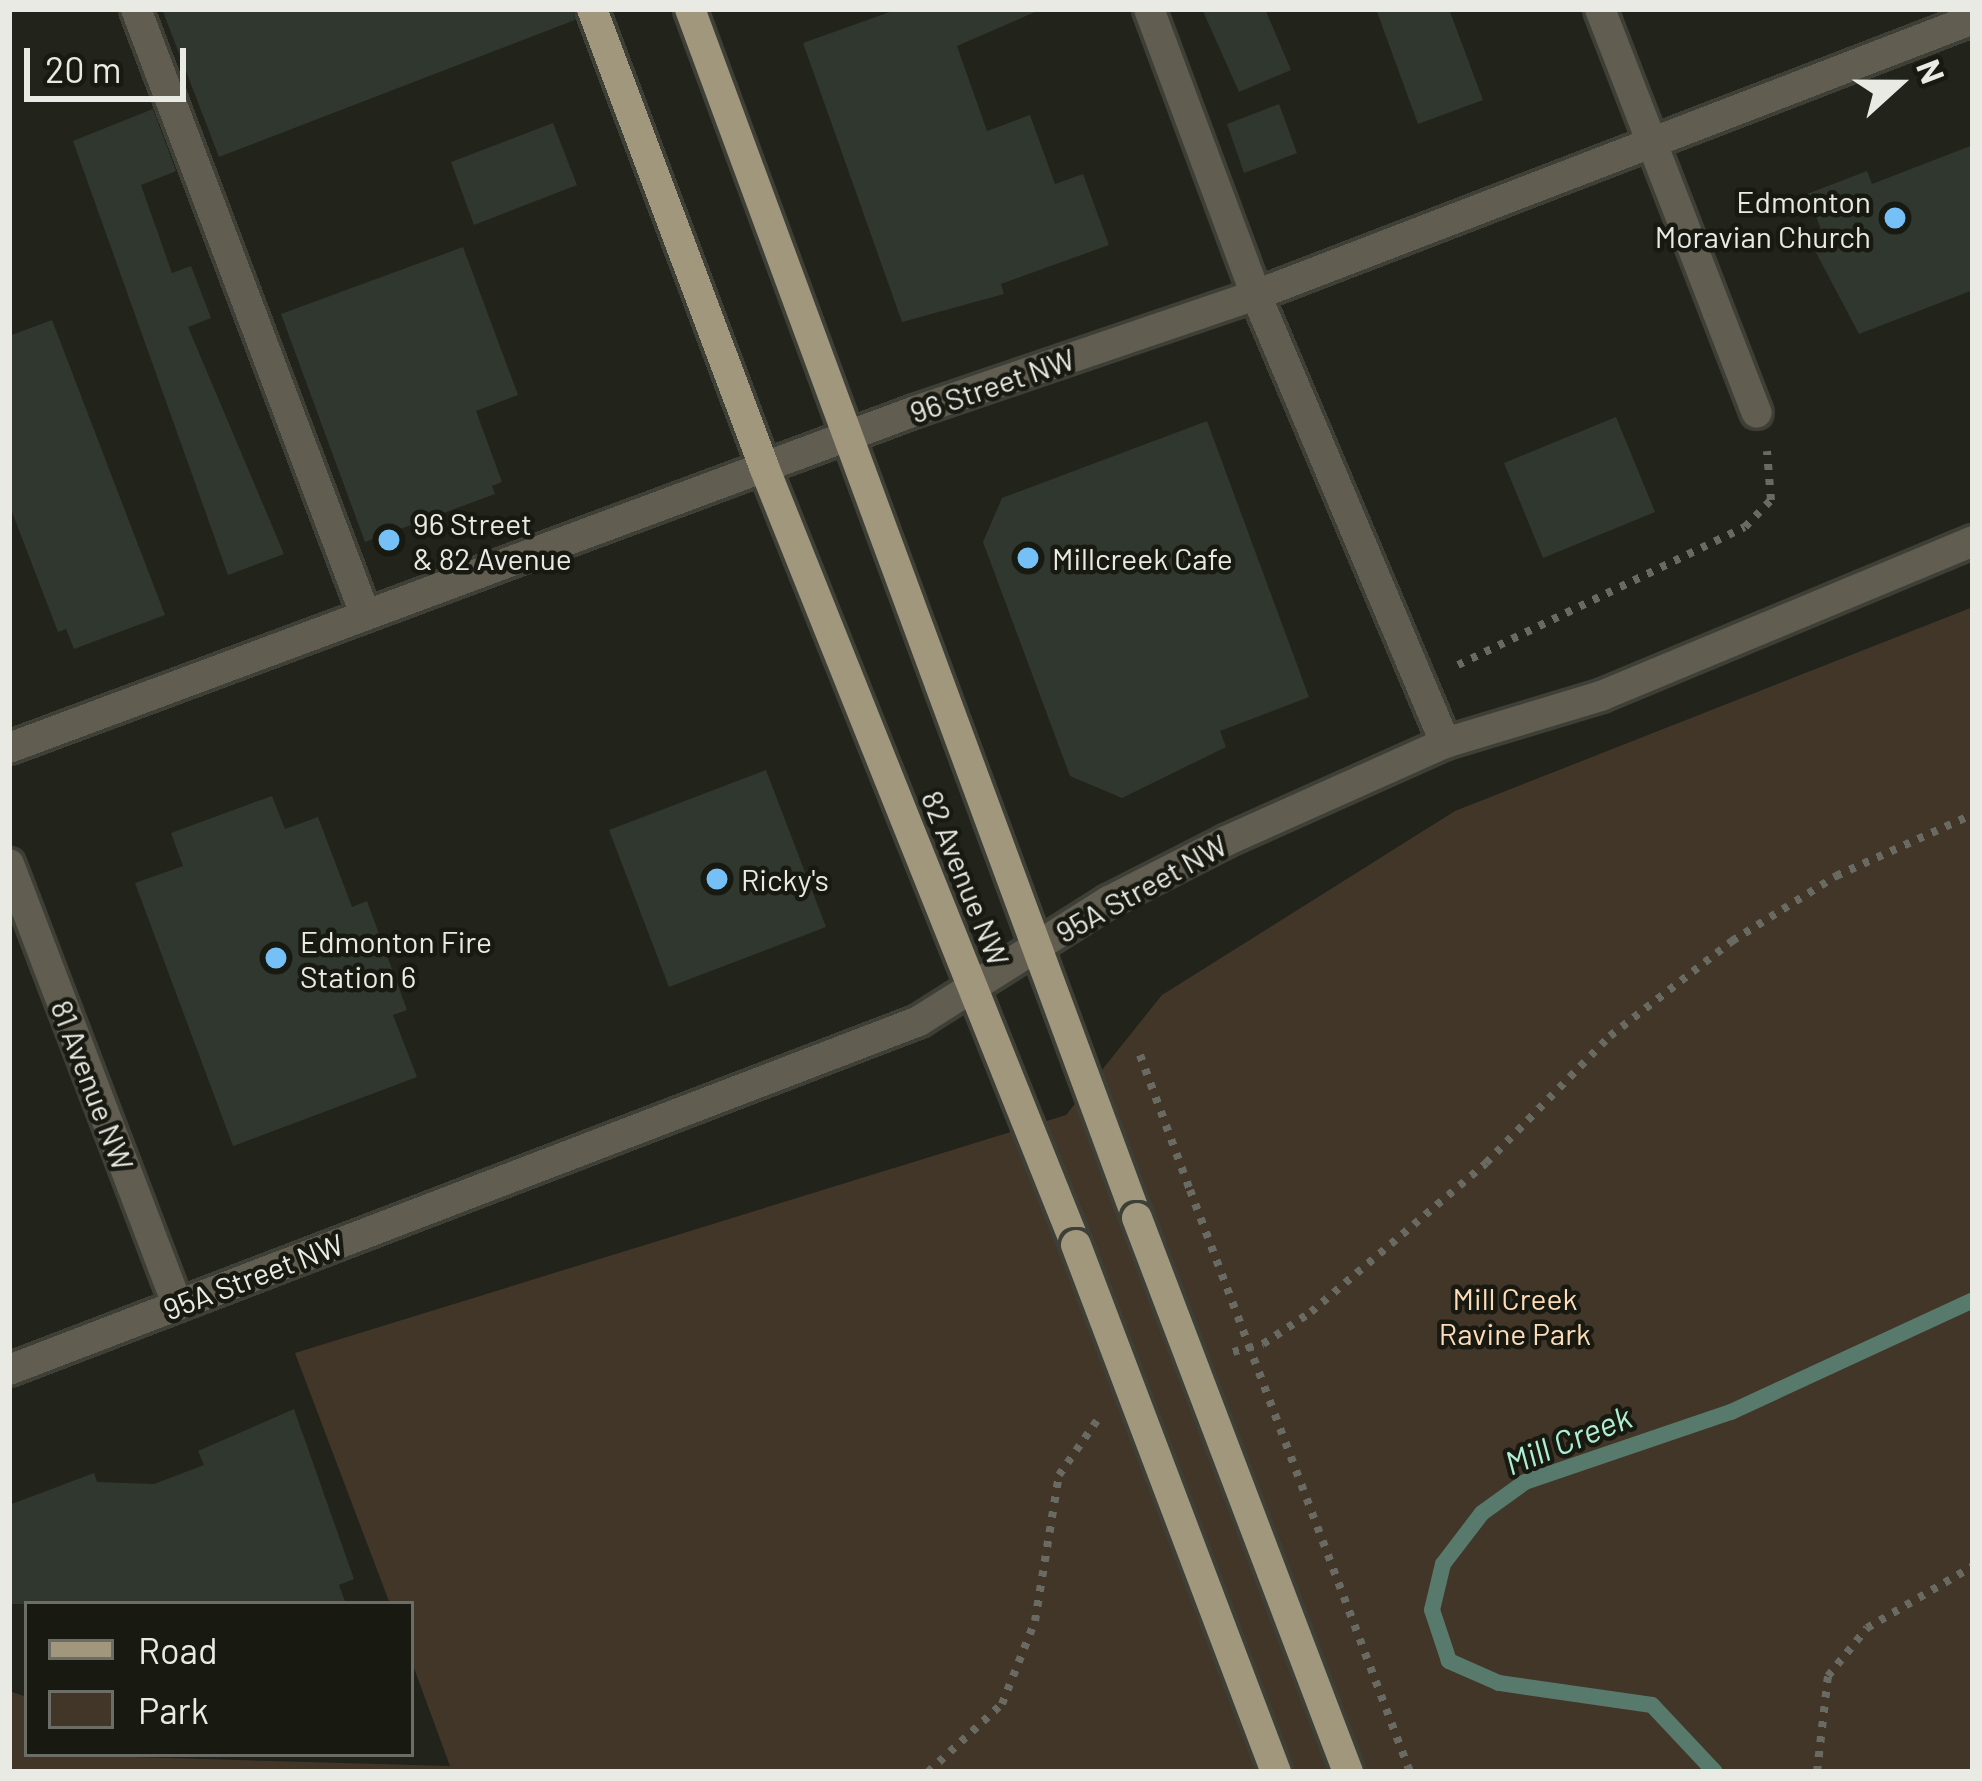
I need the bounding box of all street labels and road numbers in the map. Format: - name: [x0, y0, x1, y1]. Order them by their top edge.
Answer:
- street label: 96 Street NW: [905, 340, 1079, 430]
- street label: 82 Avenue NW: [915, 785, 1017, 971]
- street label: 95A Street NW: [1049, 826, 1233, 950]
- street label: 81 Avenue NW: [44, 995, 142, 1175]
- street label: 95A Street NW: [158, 1225, 348, 1327]

